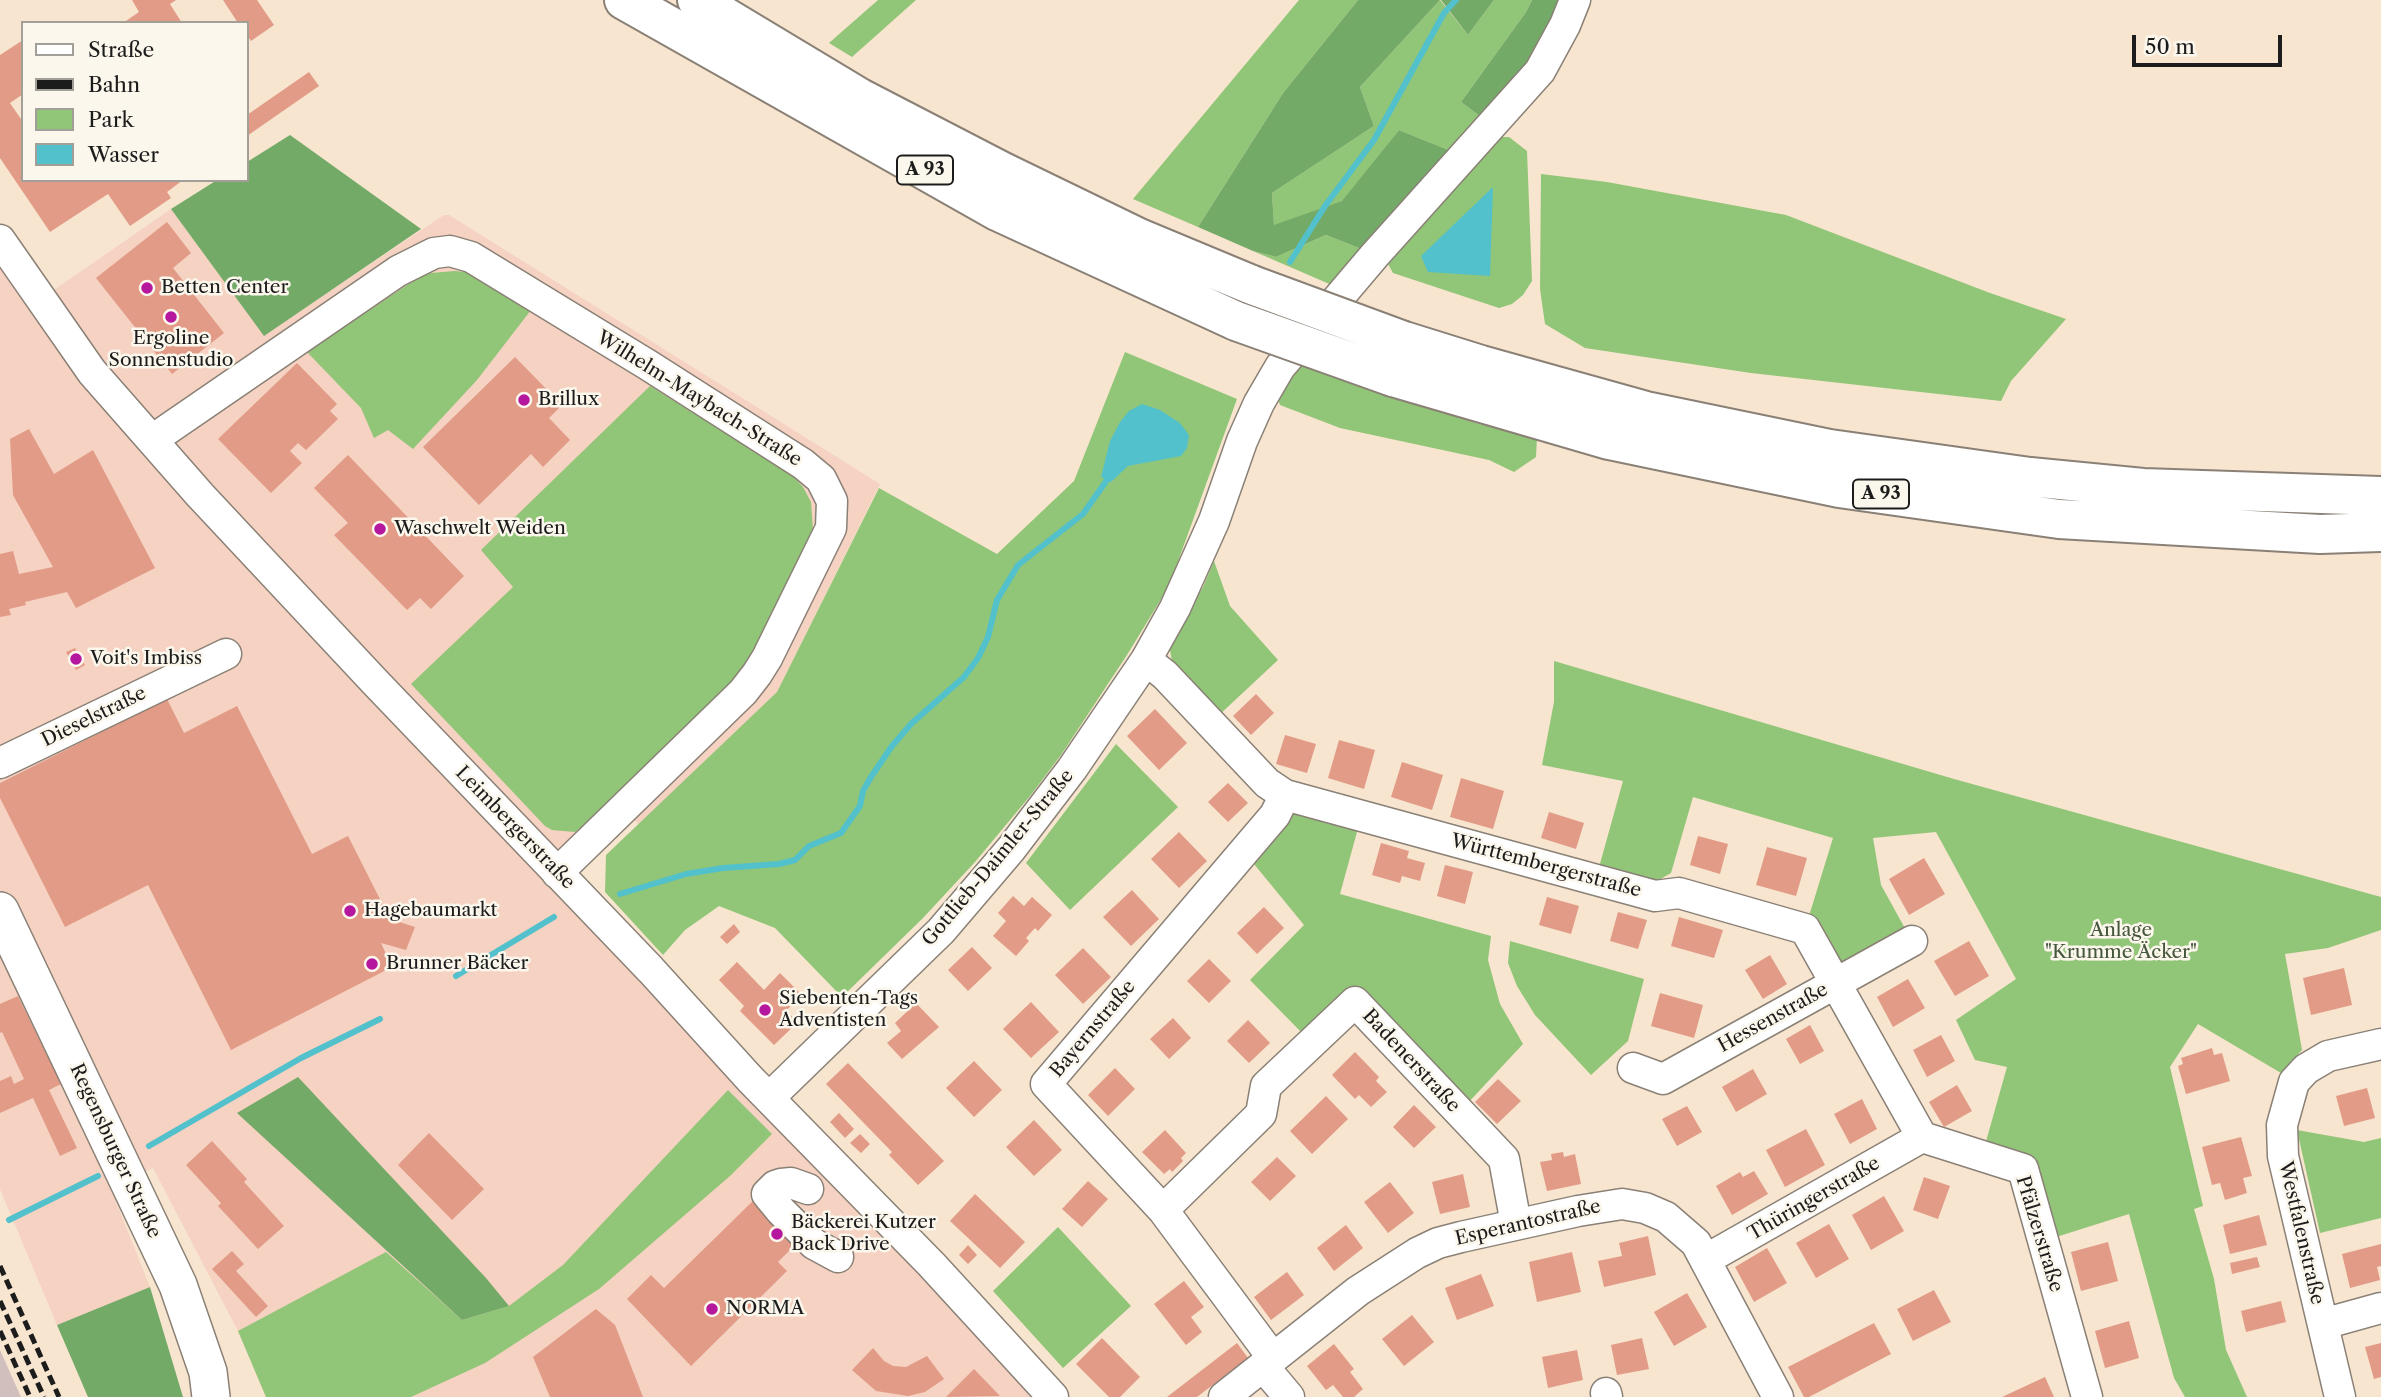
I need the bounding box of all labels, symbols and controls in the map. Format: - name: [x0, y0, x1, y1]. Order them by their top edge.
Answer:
- legend: [21, 21, 248, 182]
- scale bar: [2136, 21, 2286, 65]
- text: 50 m: [2145, 34, 2195, 59]
- text: Straße: [88, 37, 154, 62]
- text: Bahn: [88, 72, 140, 97]
- text: Park: [88, 107, 134, 132]
- text: Wasser: [88, 142, 159, 167]
- road number: A 93: [897, 155, 953, 184]
- place label: Betten Center: [161, 277, 288, 299]
- marker: Betten Center: [139, 280, 155, 296]
- marker: Ergoline Sonnenstudio: [163, 309, 179, 325]
- street label: Wilhelm-Maybach-Straße: [592, 326, 806, 472]
- place label: Ergoline Sonnenstudio: [109, 328, 233, 372]
- place label: Brillux: [538, 389, 599, 411]
- marker: Brillux: [516, 392, 532, 408]
- road number: A 93: [1853, 480, 1909, 508]
- place label: Waschwelt Weiden: [394, 518, 566, 540]
- marker: Waschwelt Weiden: [372, 521, 388, 537]
- place label: Voit's Imbiss: [90, 648, 202, 670]
- marker: Voit's Imbiss: [68, 651, 84, 667]
- street label: Dieselstraße: [38, 682, 150, 752]
- street label: Leimbergerstraße: [451, 762, 579, 894]
- street label: Gottlieb-Daimler-Straße: [917, 765, 1079, 951]
- street label: Württembergerstraße: [1448, 830, 1644, 902]
- place label: Hagebaumarkt: [364, 900, 497, 922]
- marker: Hagebaumarkt: [342, 903, 358, 919]
- park label: Anlage "Krumme Äcker": [2045, 920, 2197, 964]
- place label: Brunner Bäcker: [386, 953, 529, 975]
- marker: Brunner Bäcker: [364, 956, 380, 972]
- street label: Bayernstraße: [1046, 976, 1140, 1082]
- street label: Hessenstraße: [1714, 978, 1832, 1058]
- place label: Siebenten-Tags Adventisten: [779, 988, 918, 1032]
- marker: Siebenten-Tags Adventisten: [757, 1002, 773, 1018]
- street label: Badenerstraße: [1357, 1005, 1465, 1117]
- street label: Regensburger Straße: [65, 1060, 165, 1242]
- street label: Thüringerstraße: [1744, 1152, 1884, 1246]
- street label: Westfalenstraße: [2273, 1159, 2329, 1307]
- street label: Pfälzerstraße: [2011, 1173, 2067, 1295]
- street label: Esperantostraße: [1453, 1195, 1603, 1251]
- place label: Bäckerei Kutzer Back Drive: [791, 1212, 936, 1256]
- marker: Bäckerei Kutzer Back Drive: [769, 1226, 785, 1242]
- place label: NORMA: [726, 1298, 804, 1320]
- marker: NORMA: [704, 1301, 720, 1317]

